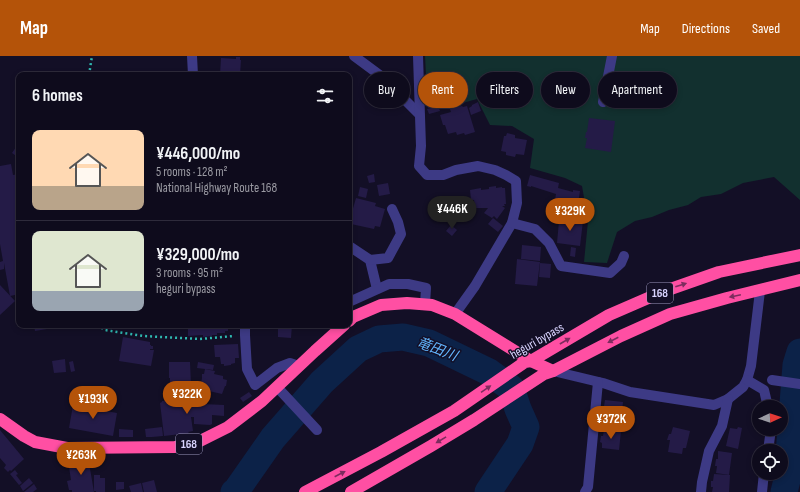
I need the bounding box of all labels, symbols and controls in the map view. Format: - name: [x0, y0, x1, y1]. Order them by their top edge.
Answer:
- text: Map: [20, 17, 48, 40]
- text: Map: [640, 20, 660, 37]
- text: Directions: [682, 20, 730, 37]
- text: Saved: [752, 20, 780, 37]
- chip: Buy: [364, 72, 410, 108]
- chip: Rent: [418, 72, 468, 108]
- chip: Filters: [476, 72, 533, 108]
- chip: New: [541, 72, 590, 108]
- chip: Apartment: [598, 72, 677, 108]
- icon: filters: [314, 85, 336, 107]
- text: 6 homes: [32, 86, 83, 106]
- text: ¥446,000/mo: [156, 144, 240, 164]
- icon: home: [64, 146, 112, 194]
- text: 5 rooms · 128 m²: [156, 164, 228, 180]
- text: National Highway Route 168: [156, 180, 277, 196]
- pin: ¥446K: [424, 196, 480, 230]
- pin: ¥329K: [542, 198, 598, 232]
- text: ¥446K: [436, 201, 468, 217]
- text: ¥329K: [555, 203, 585, 219]
- text: ¥329,000/mo: [156, 245, 240, 265]
- icon: home: [64, 247, 112, 295]
- text: 3 rooms · 95 m²: [156, 265, 223, 281]
- text: heguri bypass: [156, 281, 216, 297]
- one-way arrow: [676, 282, 688, 288]
- road number: 168: [647, 283, 673, 303]
- one-way arrow: [729, 293, 741, 299]
- street label: heguri bypass: [507, 319, 567, 363]
- water label: 竜田川: [414, 334, 462, 365]
- one-way arrow: [559, 337, 570, 344]
- one-way arrow: [607, 337, 619, 343]
- pin: ¥322K: [159, 381, 215, 415]
- one-way arrow: [481, 385, 491, 393]
- pin: ¥193K: [65, 386, 121, 420]
- text: ¥322K: [172, 386, 202, 402]
- text: ¥193K: [78, 391, 108, 407]
- north arrow: [752, 400, 788, 436]
- map controls: [752, 400, 788, 480]
- pin: ¥372K: [583, 406, 639, 440]
- text: ¥372K: [596, 411, 626, 427]
- road number: 168: [176, 434, 202, 454]
- one-way arrow: [436, 436, 446, 444]
- pin: ¥263K: [53, 442, 109, 476]
- button: locate: [752, 444, 788, 480]
- text: ¥263K: [66, 447, 96, 463]
- one-way arrow: [334, 471, 345, 477]

